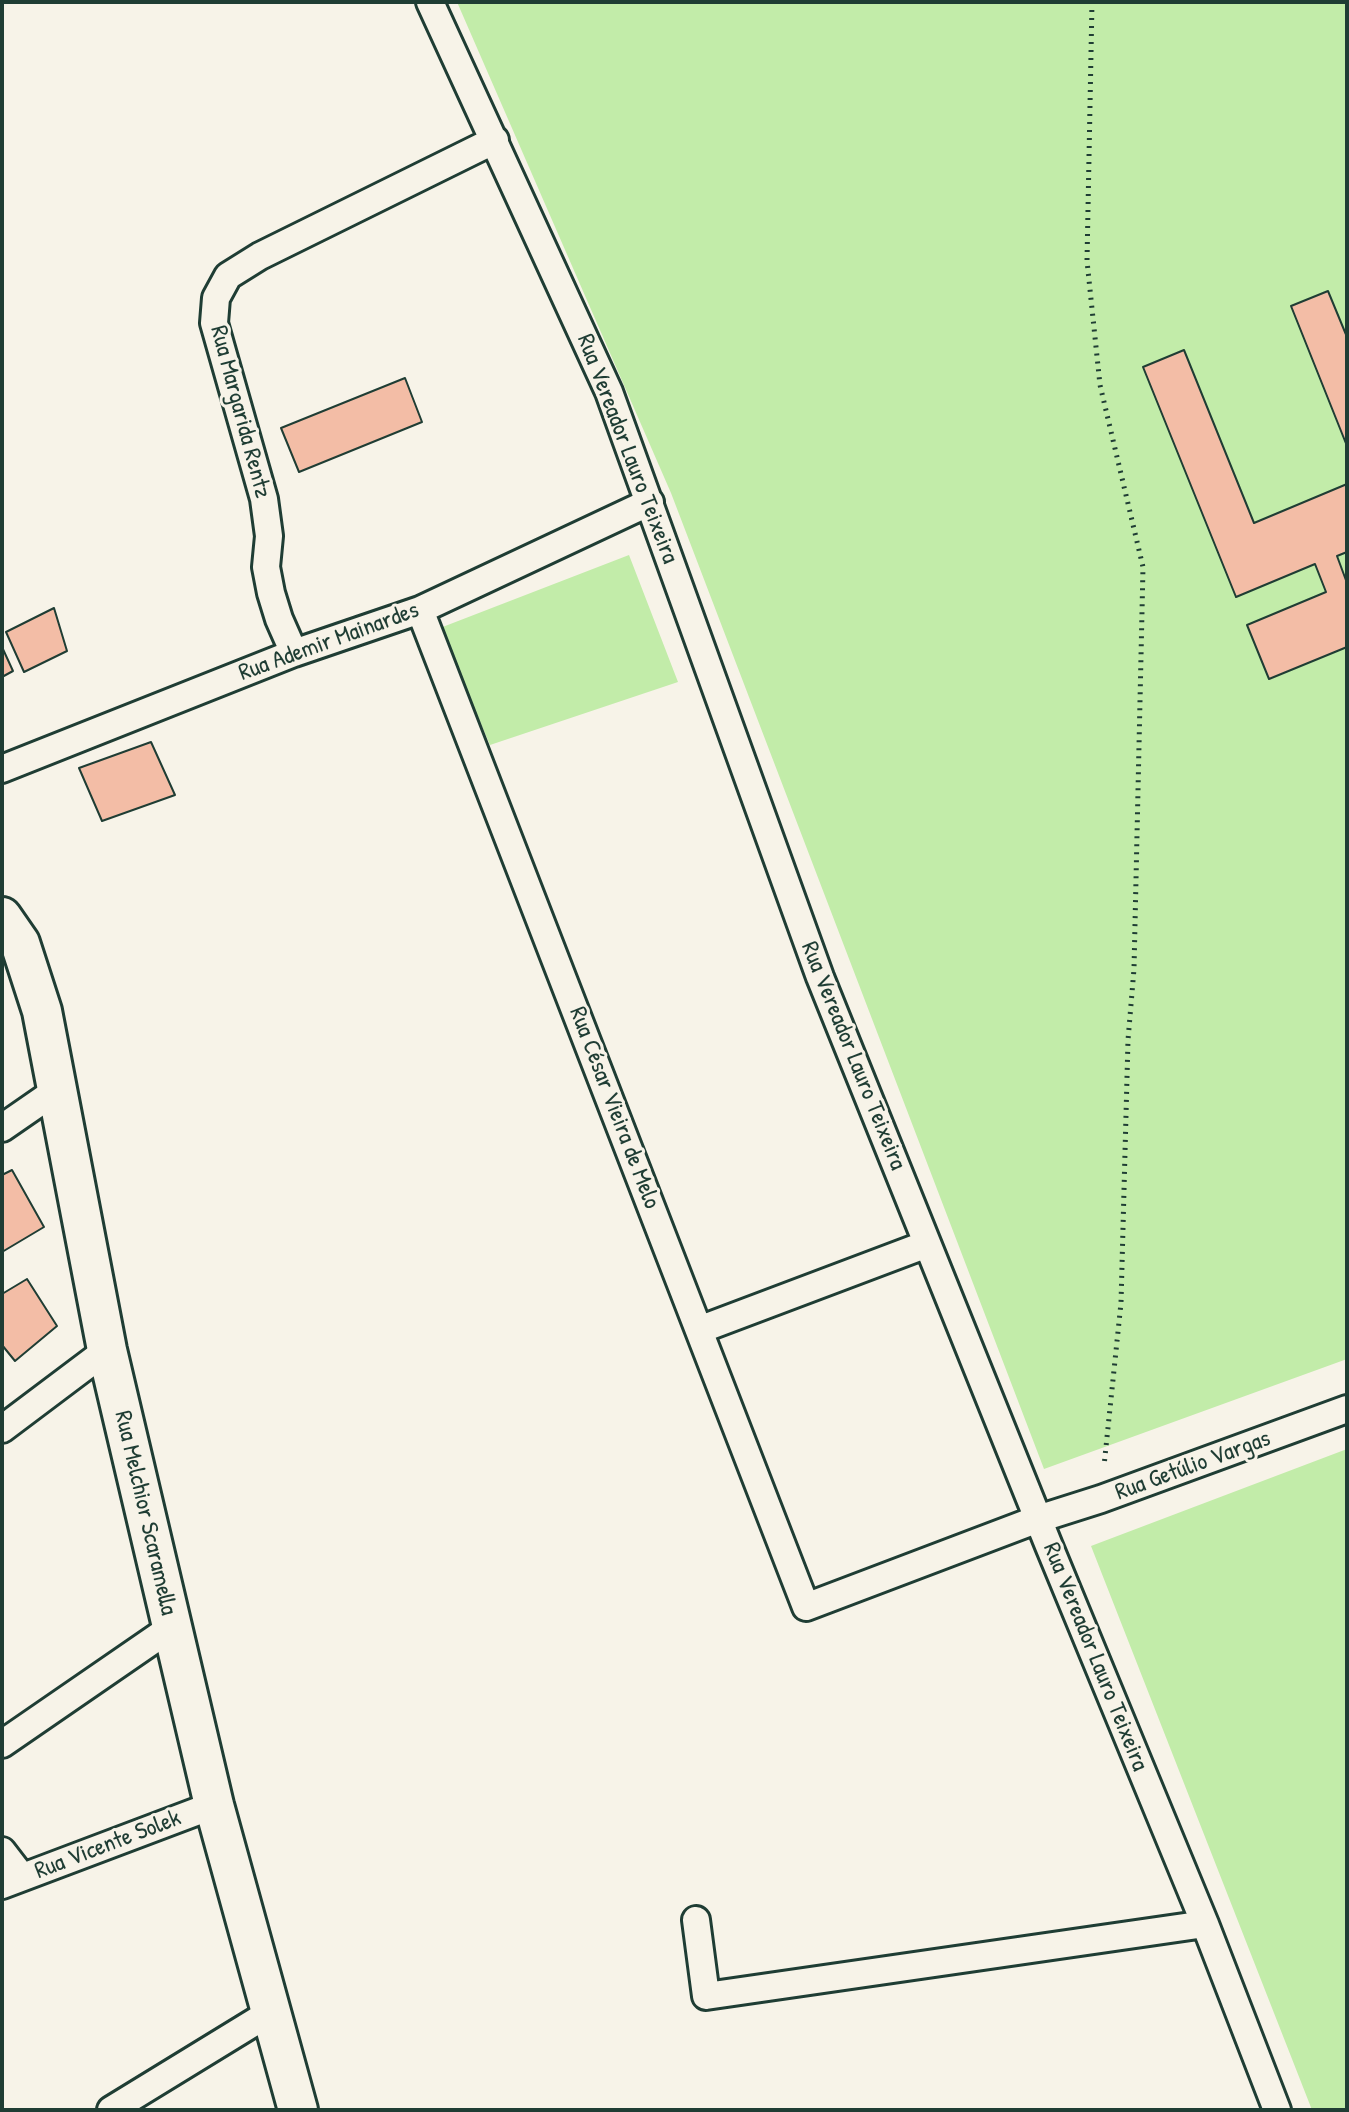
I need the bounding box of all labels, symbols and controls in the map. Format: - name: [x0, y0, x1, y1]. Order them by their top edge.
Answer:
- street label: Rua Margarida Rentz: [203, 323, 277, 501]
- street label: Rua Vereador Lauro Teixeira: [570, 330, 684, 568]
- street label: Rua Ademir Mainardes: [235, 596, 423, 688]
- street label: Rua Vereador Lauro Teixeira: [794, 938, 912, 1174]
- street label: Rua César Vieira de Melo: [562, 1003, 666, 1213]
- street label: Rua Melchior Scaramella: [107, 1408, 183, 1618]
- street label: Rua Getúlio Vargas: [1112, 1425, 1274, 1507]
- street label: Rua Vereador Lauro Teixeira: [1036, 1539, 1154, 1775]
- street label: Rua Vicente Solek: [31, 1804, 185, 1886]

